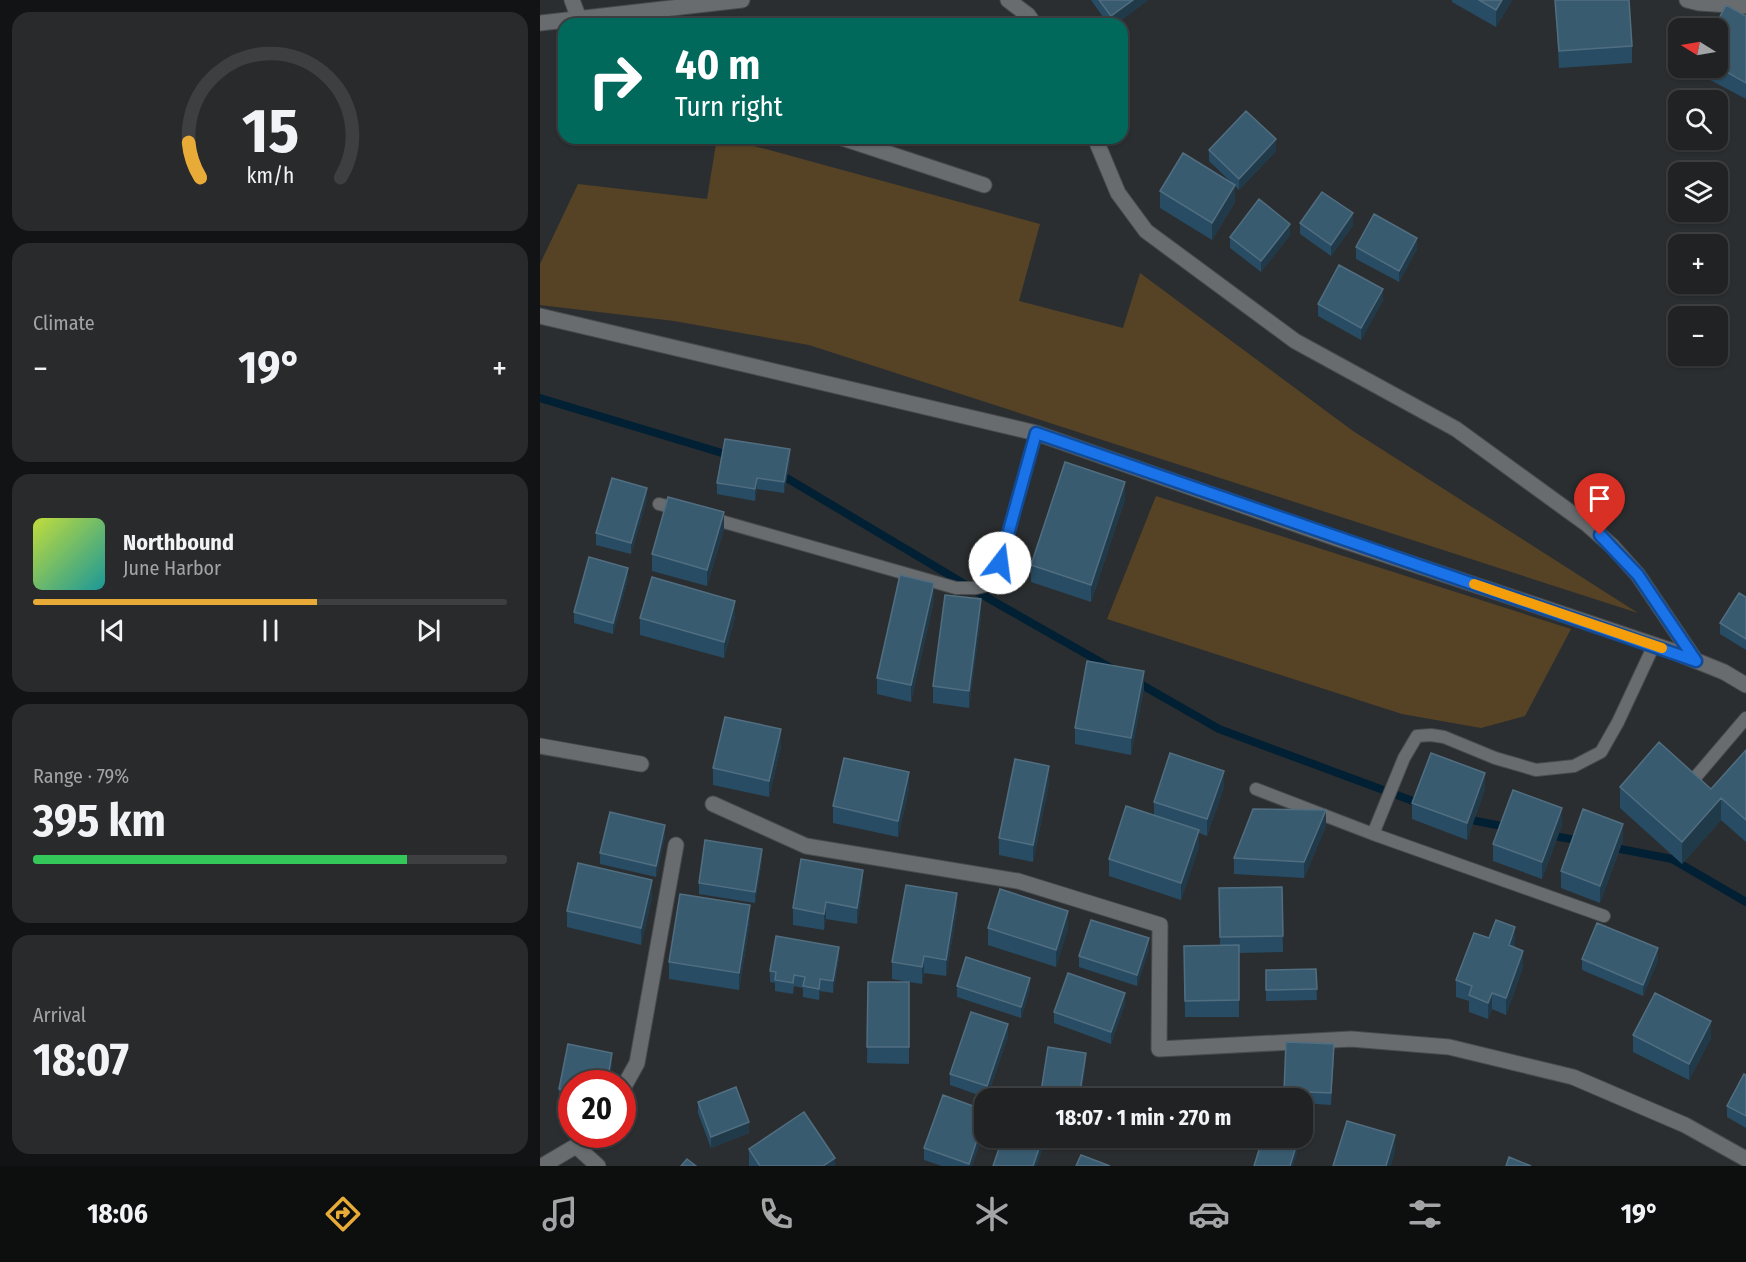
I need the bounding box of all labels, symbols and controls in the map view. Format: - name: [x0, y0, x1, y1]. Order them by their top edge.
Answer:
- north arrow: [1668, 18, 1728, 78]
- map controls: [1668, 18, 1728, 366]
- text: 40 m: [675, 40, 760, 90]
- icon: right: [576, 42, 654, 120]
- button: search: [1668, 90, 1728, 150]
- text: Turn right: [675, 91, 783, 123]
- text: 15: [241, 95, 299, 170]
- button: layers: [1668, 162, 1728, 222]
- text: km/h: [246, 164, 294, 190]
- button: +: [1668, 234, 1728, 294]
- button: −: [1668, 306, 1728, 366]
- text: Climate: [33, 311, 95, 335]
- text: 19°: [238, 341, 302, 395]
- text: −: [33, 349, 48, 389]
- text: +: [492, 349, 507, 389]
- pin: [1574, 473, 1625, 535]
- icon: arrive: [1583, 482, 1616, 515]
- text: Northbound: [123, 529, 234, 556]
- position arrow: [968, 531, 1032, 595]
- text: June Harbor: [123, 556, 221, 580]
- icon: previous: [96, 614, 129, 647]
- icon: pause: [254, 614, 287, 647]
- icon: next: [412, 614, 445, 647]
- text: Range · 79%: [33, 764, 129, 788]
- text: 395 km: [33, 794, 166, 848]
- text: Arrival: [33, 1003, 86, 1027]
- text: 18:07: [33, 1033, 129, 1087]
- speed limit sign: 20: [558, 1070, 636, 1148]
- text: 18:07 · 1 min · 270 m: [1056, 1104, 1231, 1131]
- icon: directions: [322, 1193, 364, 1235]
- icon: music: [539, 1193, 581, 1235]
- icon: phone: [755, 1193, 797, 1235]
- icon: climate: [971, 1193, 1013, 1235]
- icon: car: [1188, 1193, 1230, 1235]
- icon: filters: [1404, 1193, 1446, 1235]
- text: 18:06: [87, 1198, 148, 1230]
- text: 19°: [1621, 1198, 1659, 1230]

